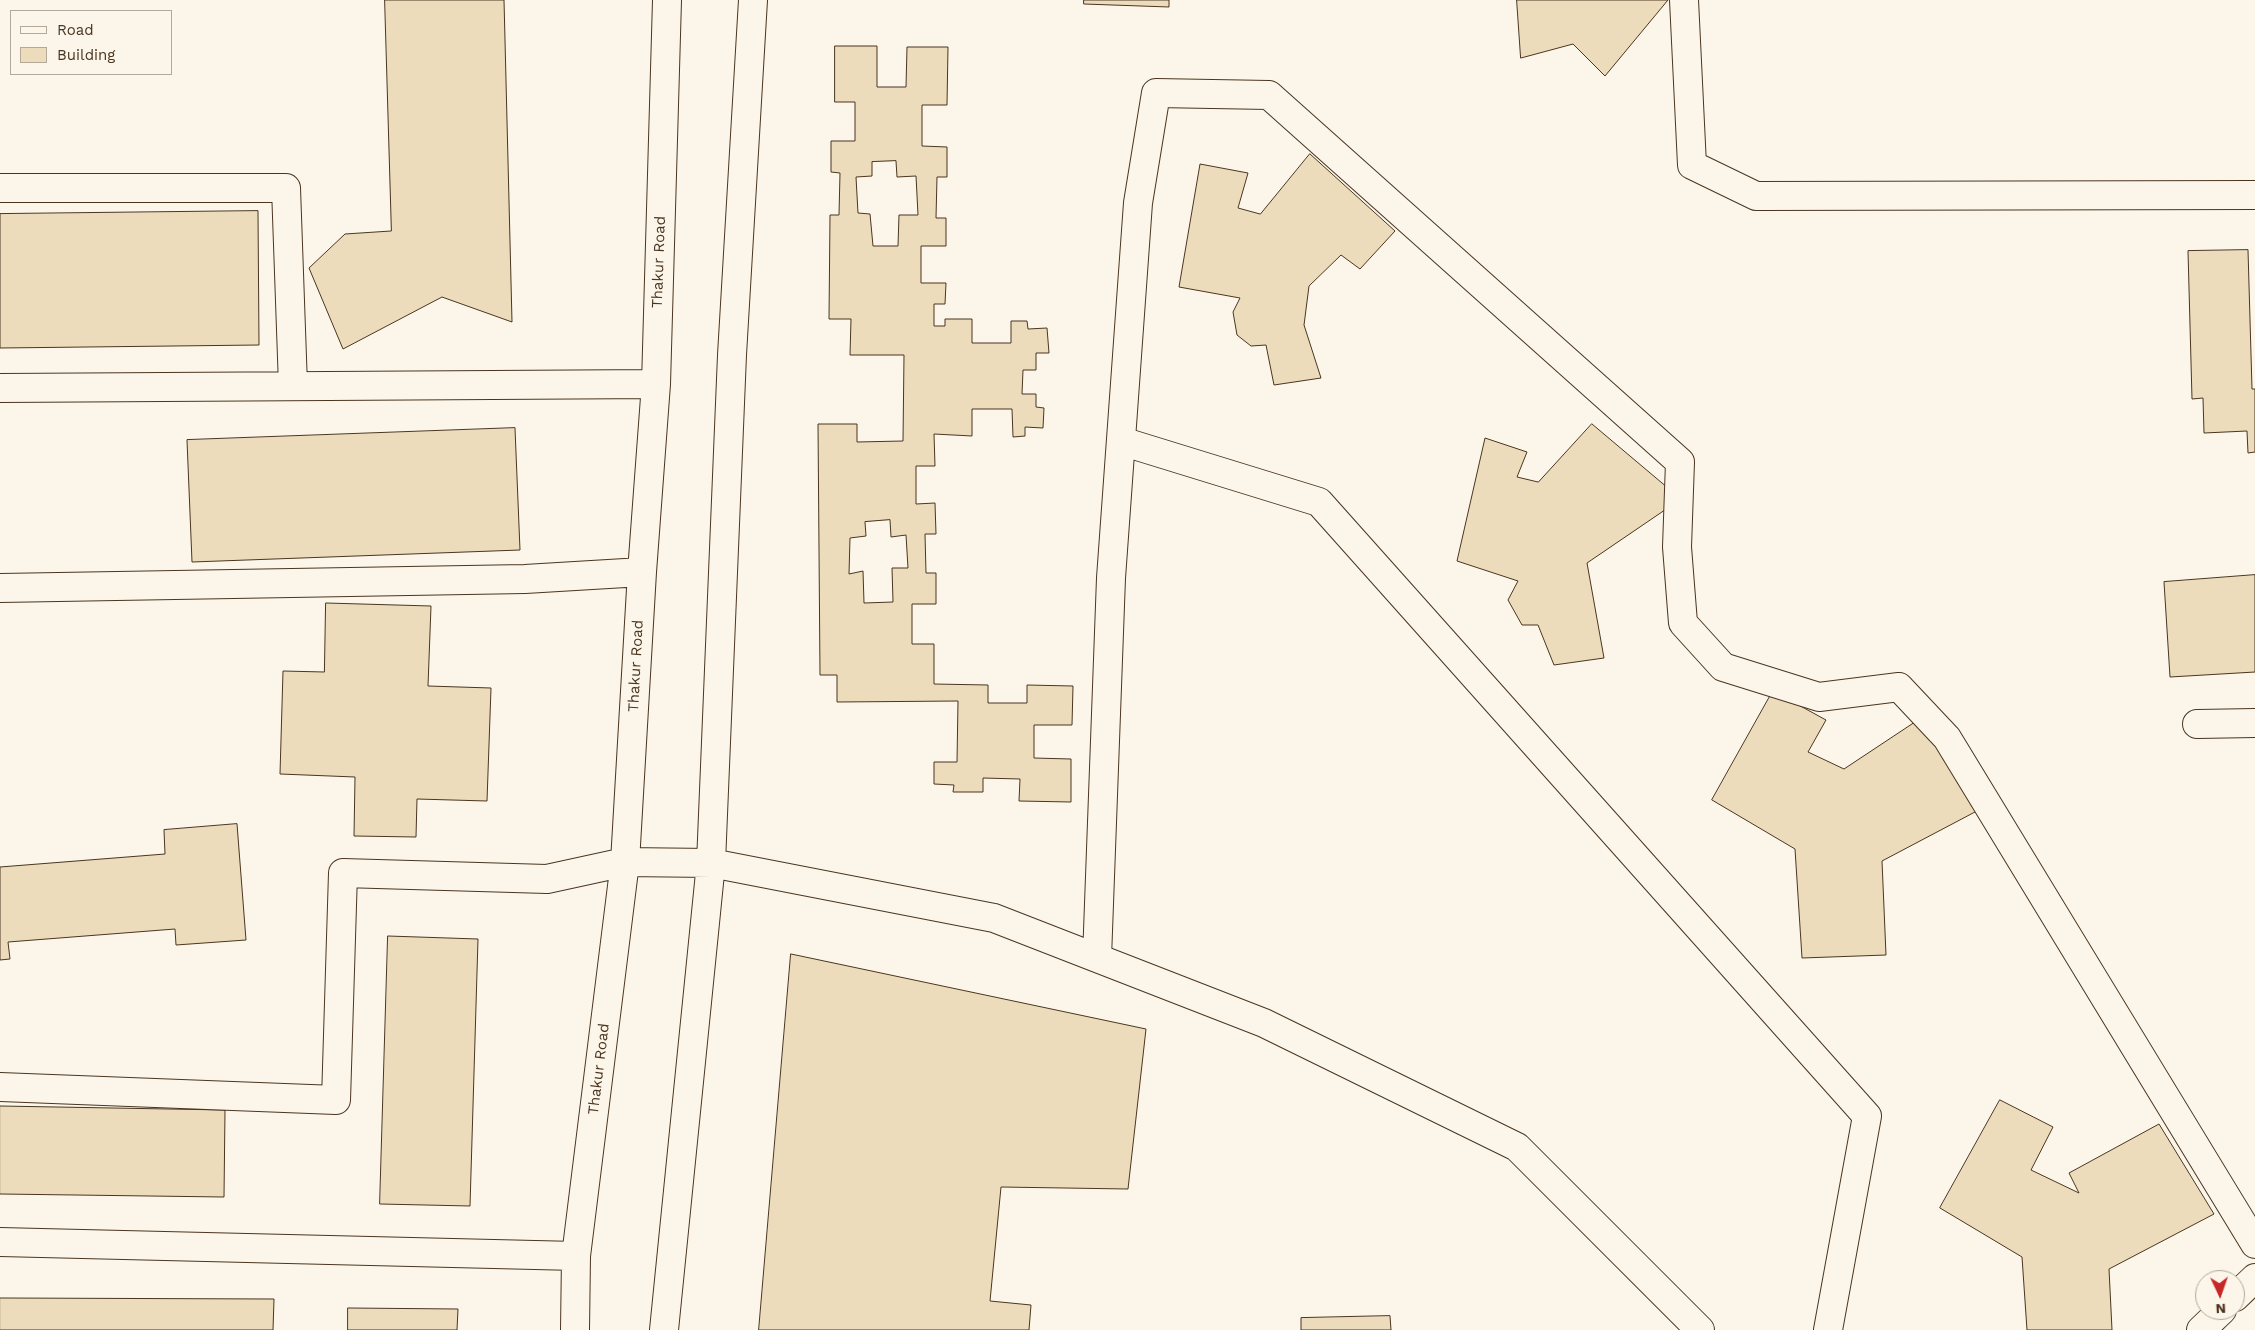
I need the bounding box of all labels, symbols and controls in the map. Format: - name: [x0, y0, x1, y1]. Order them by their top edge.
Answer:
- legend: [10, 10, 172, 75]
- text: Road: [57, 21, 94, 39]
- text: Building: [57, 46, 115, 64]
- street label: Thakur Road: [648, 216, 670, 308]
- street label: Thakur Road: [625, 620, 647, 712]
- street label: Thakur Road: [584, 1022, 614, 1116]
- north arrow: [2195, 1270, 2245, 1320]
- text: N: [2215, 1301, 2226, 1317]

